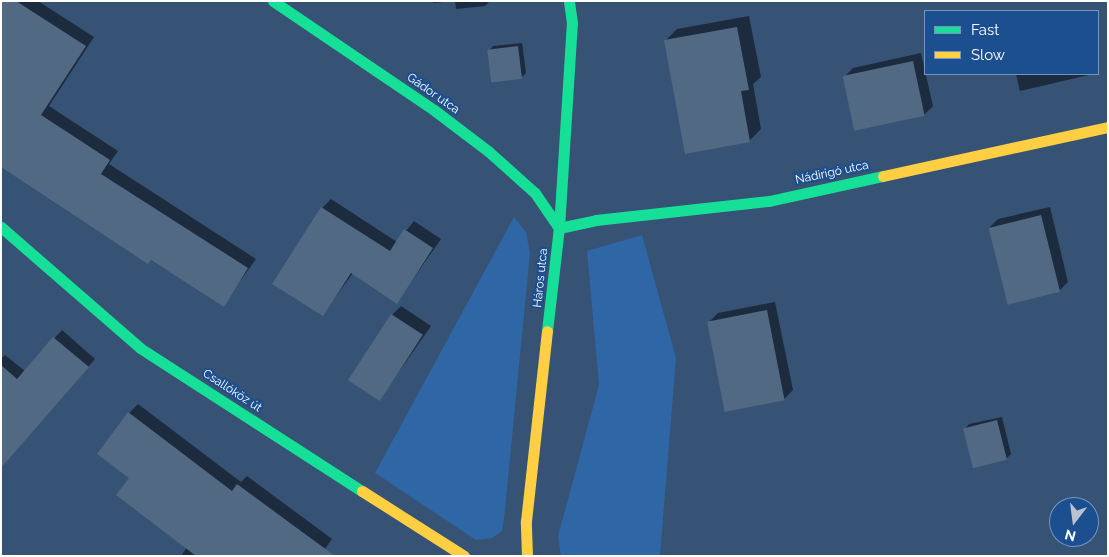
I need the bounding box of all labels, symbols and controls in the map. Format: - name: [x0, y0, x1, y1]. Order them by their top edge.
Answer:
- legend: [924, 10, 1099, 75]
- text: Fast: [971, 21, 999, 39]
- text: Slow: [971, 46, 1005, 64]
- street label: Gádor utca: [404, 71, 462, 117]
- street label: Nádirigó utca: [794, 158, 870, 188]
- street label: Háros utca: [531, 248, 551, 308]
- street label: Csallóköz út: [200, 367, 264, 415]
- north arrow: [1049, 497, 1099, 547]
- text: N: [1063, 526, 1078, 545]

